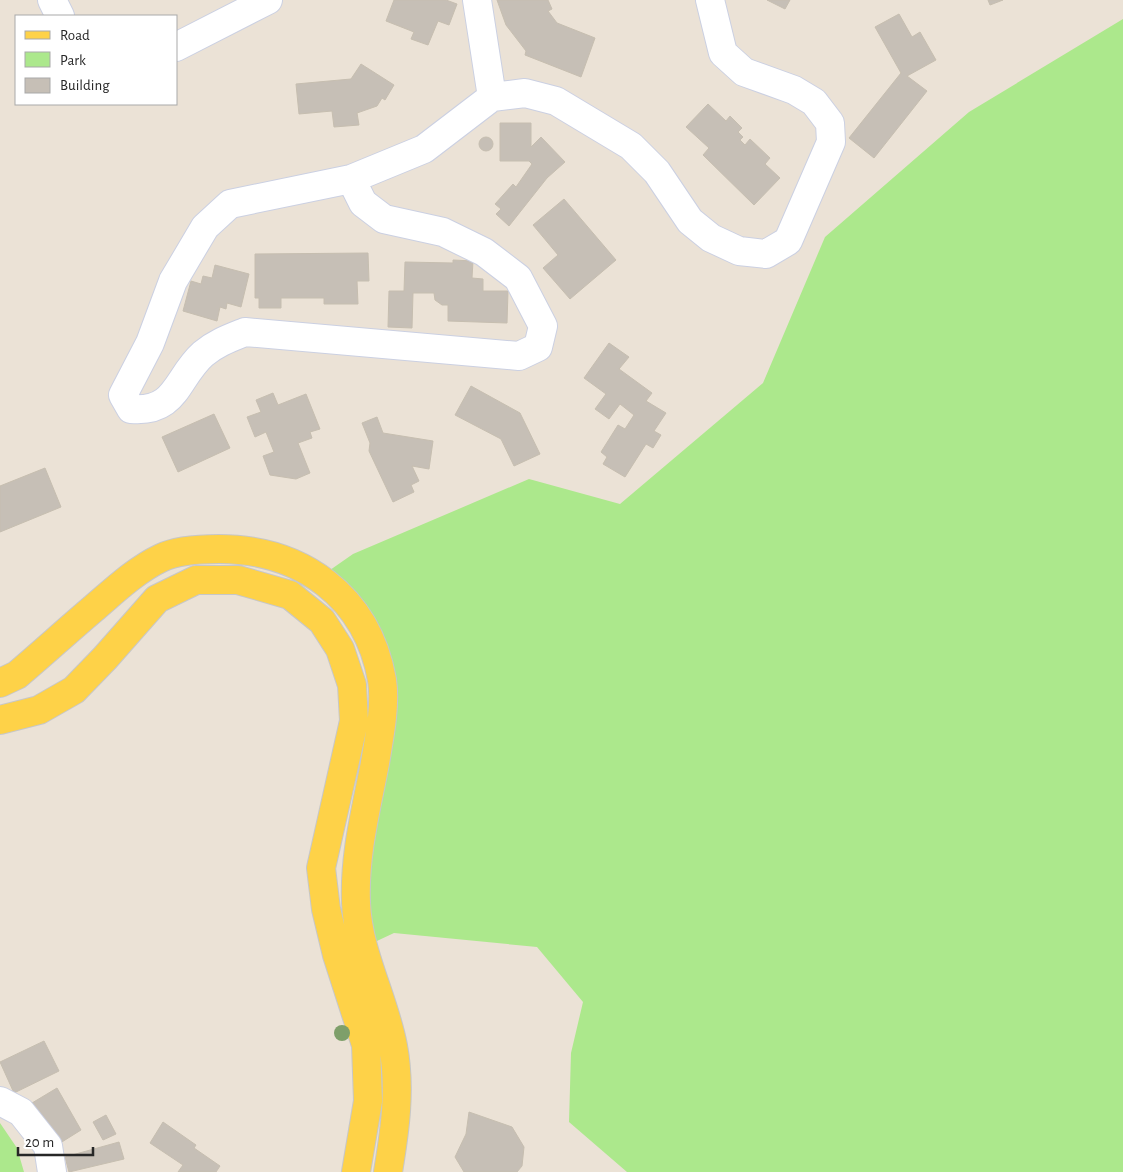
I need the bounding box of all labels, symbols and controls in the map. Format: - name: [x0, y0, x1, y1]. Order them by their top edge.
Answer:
- legend: [15, 15, 178, 105]
- text: Road: [60, 28, 90, 43]
- text: Park: [60, 53, 86, 68]
- text: Building: [60, 78, 110, 93]
- scale bar: [18, 1124, 92, 1156]
- text: 20 m: [25, 1135, 54, 1150]

